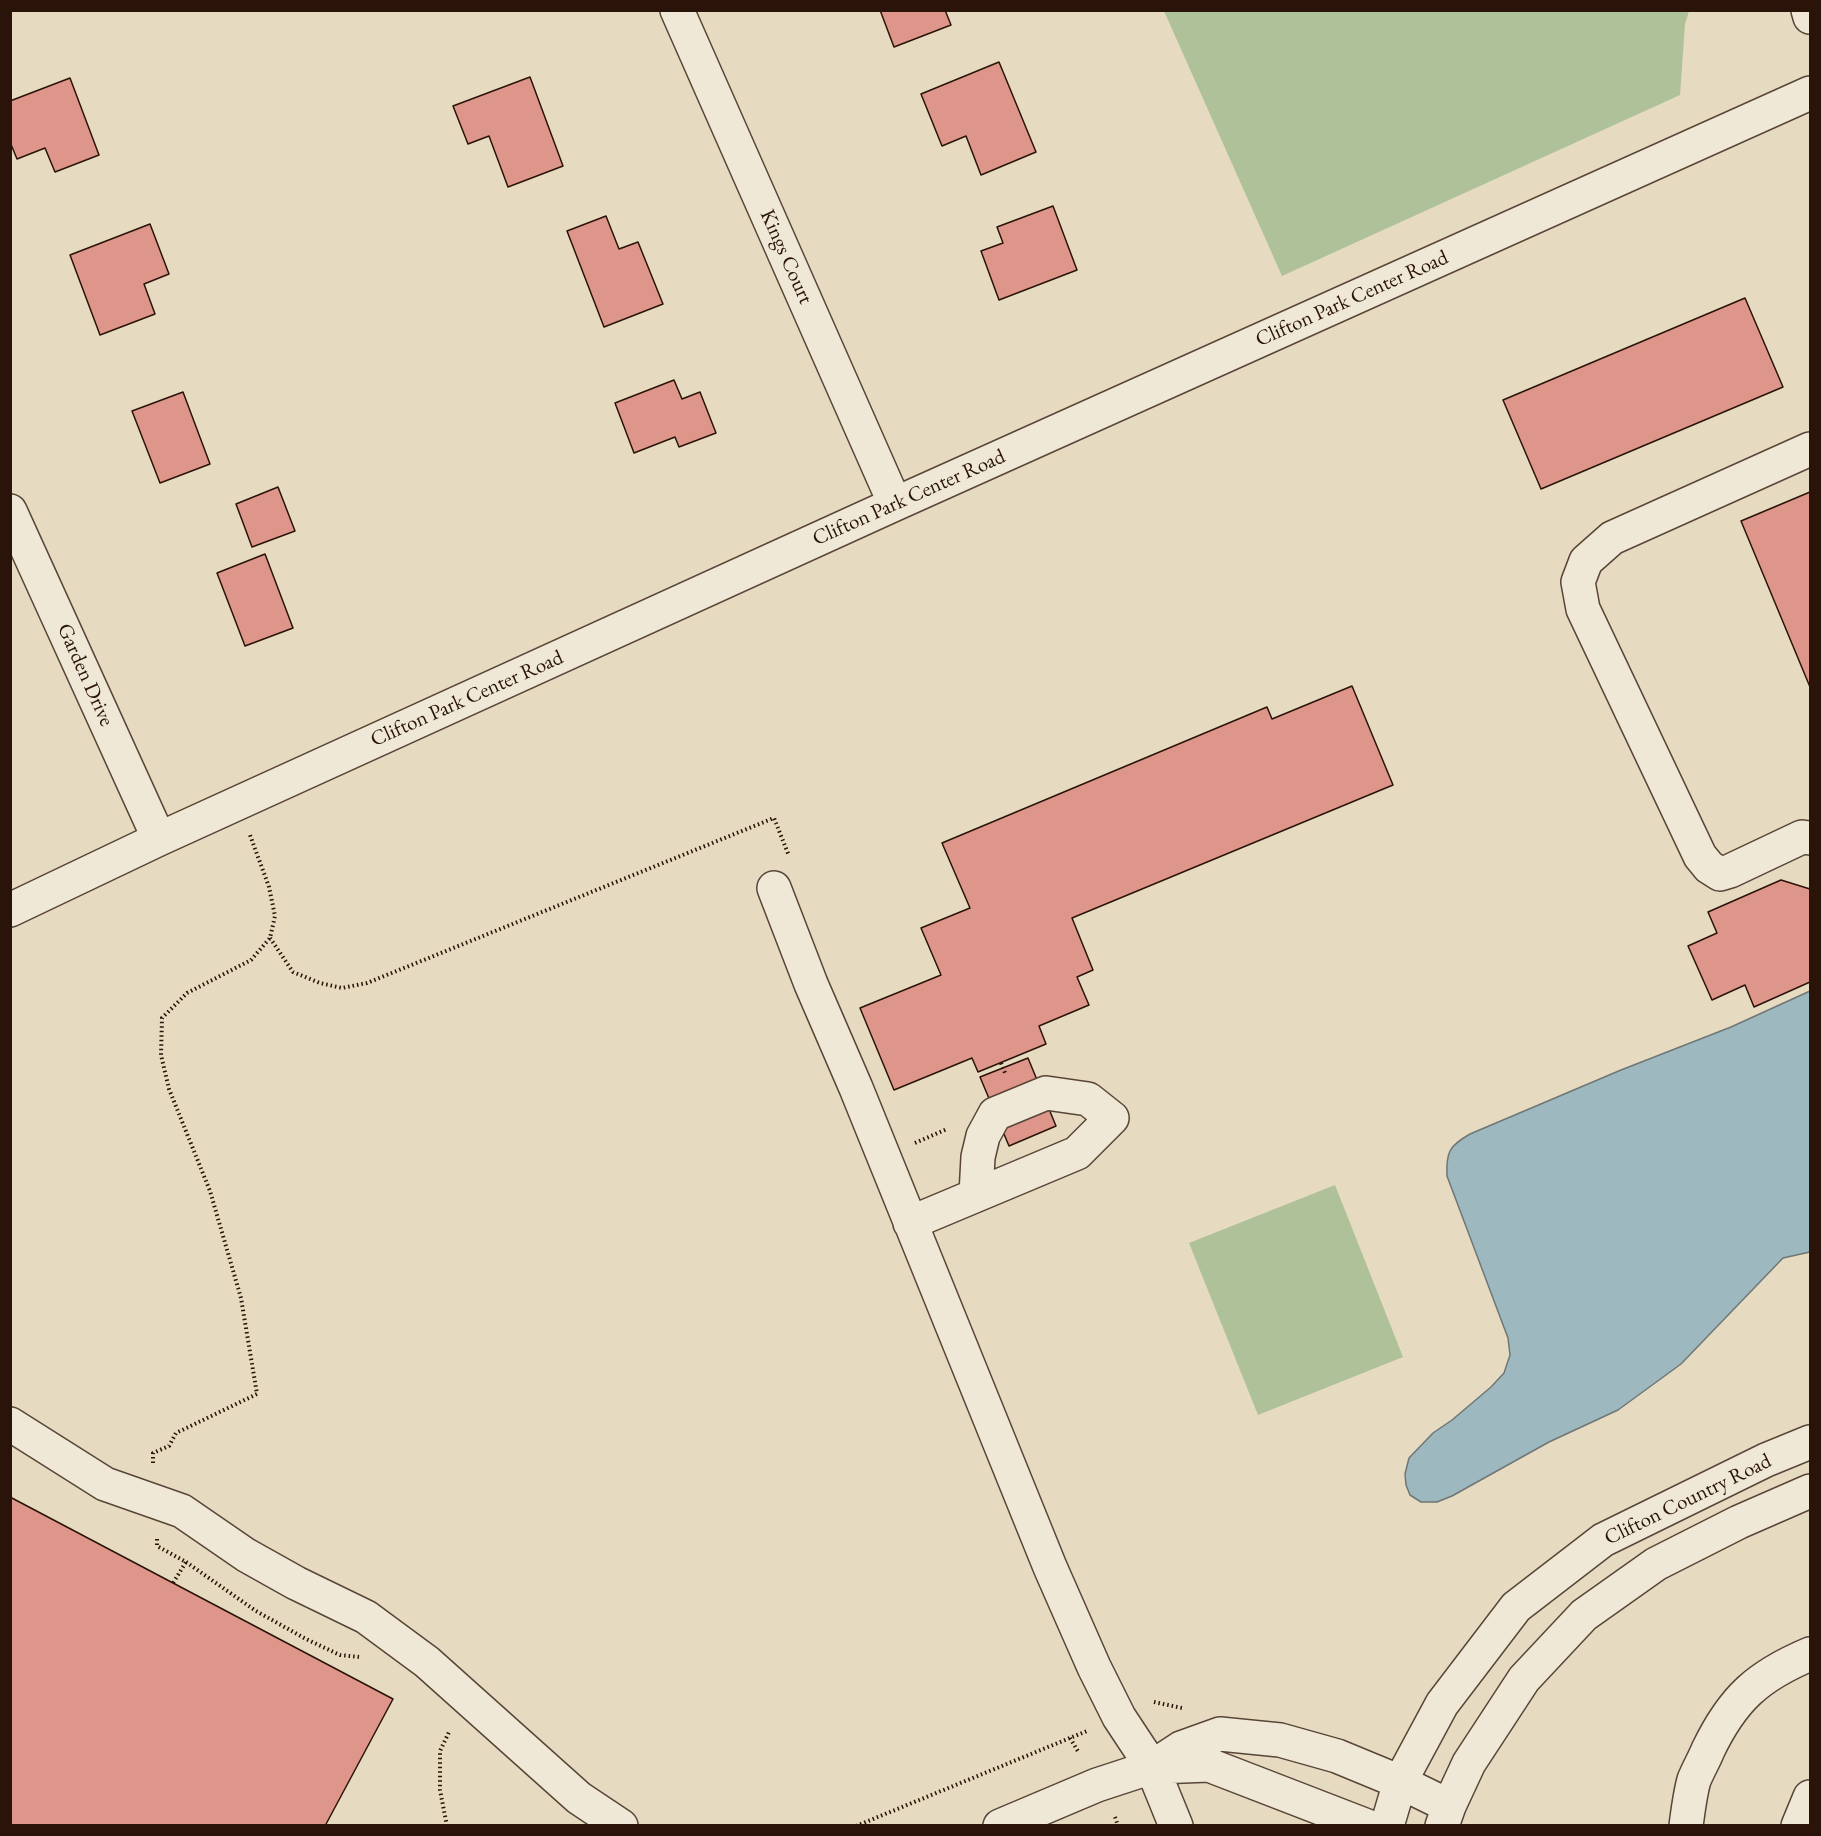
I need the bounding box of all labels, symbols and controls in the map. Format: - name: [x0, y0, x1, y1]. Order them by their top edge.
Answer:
- street label: Kings Court: [754, 206, 818, 308]
- street label: Clifton Park Center Road: [1252, 245, 1452, 353]
- street label: Clifton Park Center Road: [809, 444, 1009, 552]
- street label: Garden Drive: [51, 620, 119, 730]
- street label: Clifton Park Center Road: [367, 645, 567, 753]
- street label: Clifton Country Road: [1600, 1449, 1776, 1551]

